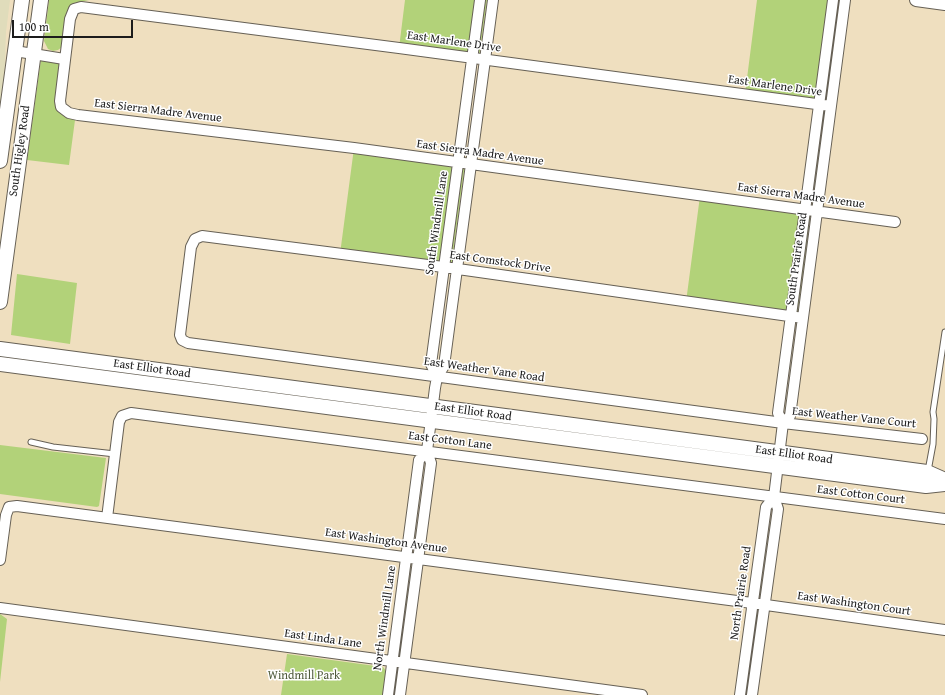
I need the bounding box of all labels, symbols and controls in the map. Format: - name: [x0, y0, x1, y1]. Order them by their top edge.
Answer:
- scale bar: [14, 12, 135, 38]
- text: 100 m: [19, 18, 49, 35]
- street label: East Marlene Drive: [406, 28, 502, 56]
- street label: East Marlene Drive: [727, 72, 823, 100]
- street label: East Sierra Madre Avenue: [94, 96, 222, 126]
- street label: South Higley Road: [6, 104, 34, 198]
- street label: East Sierra Madre Avenue: [416, 137, 544, 169]
- street label: South Windmill Lane: [423, 170, 451, 276]
- street label: East Sierra Madre Avenue: [737, 180, 865, 212]
- street label: South Prairie Road: [783, 211, 811, 307]
- street label: East Comstock Drive: [449, 248, 551, 276]
- street label: East Weather Vane Road: [423, 354, 545, 386]
- street label: East Elliot Road: [113, 356, 191, 382]
- street label: East Elliot Road: [434, 399, 512, 425]
- street label: East Weather Vane Court: [791, 404, 917, 432]
- street label: East Cotton Lane: [407, 429, 493, 453]
- street label: East Elliot Road: [755, 442, 833, 468]
- street label: East Cotton Court: [816, 482, 906, 508]
- street label: East Washington Avenue: [324, 525, 448, 557]
- street label: North Prairie Road: [727, 545, 755, 641]
- street label: North Windmill Lane: [371, 565, 399, 671]
- street label: East Washington Court: [796, 589, 912, 619]
- street label: East Linda Lane: [283, 626, 363, 652]
- park label: Windmill Park: [268, 669, 340, 683]

